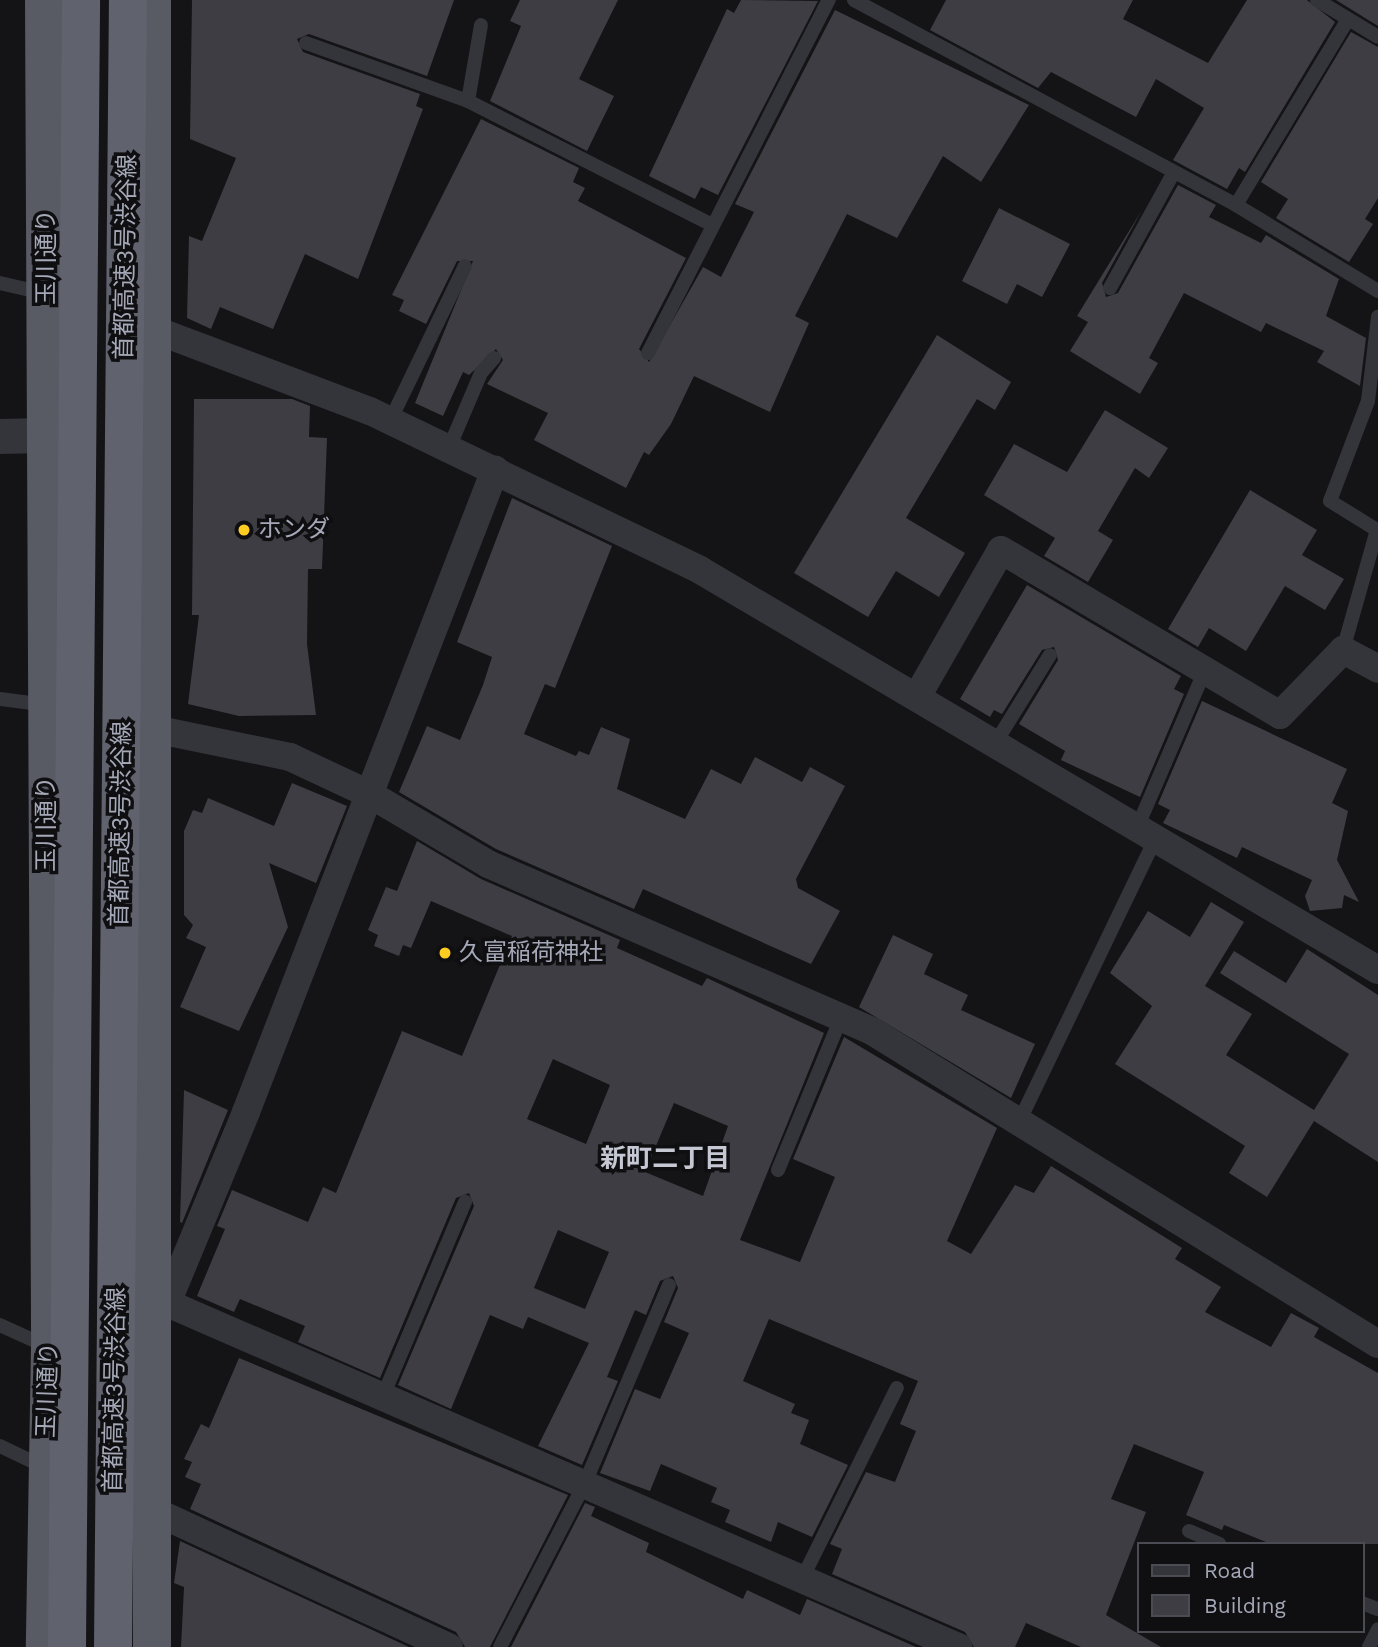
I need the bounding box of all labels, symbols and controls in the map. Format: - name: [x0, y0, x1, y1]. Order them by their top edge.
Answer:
- street label: 首都高速3号渋谷線: [110, 154, 142, 360]
- street label: 玉川通り: [33, 209, 61, 305]
- place label: ホンダ: [258, 516, 330, 544]
- marker: ホンダ: [236, 522, 252, 538]
- street label: 首都高速3号渋谷線: [105, 721, 137, 927]
- street label: 玉川通り: [33, 776, 61, 872]
- place label: 久富稲荷神社: [459, 939, 603, 967]
- marker: 久富稲荷神社: [437, 945, 453, 961]
- district label: 新町二丁目: [600, 1143, 730, 1175]
- street label: 首都高速3号渋谷線: [99, 1287, 131, 1493]
- street label: 玉川通り: [32, 1342, 64, 1438]
- legend: [1136, 1542, 1364, 1633]
- text: Road: [1204, 1558, 1255, 1583]
- text: Building: [1204, 1593, 1286, 1618]

